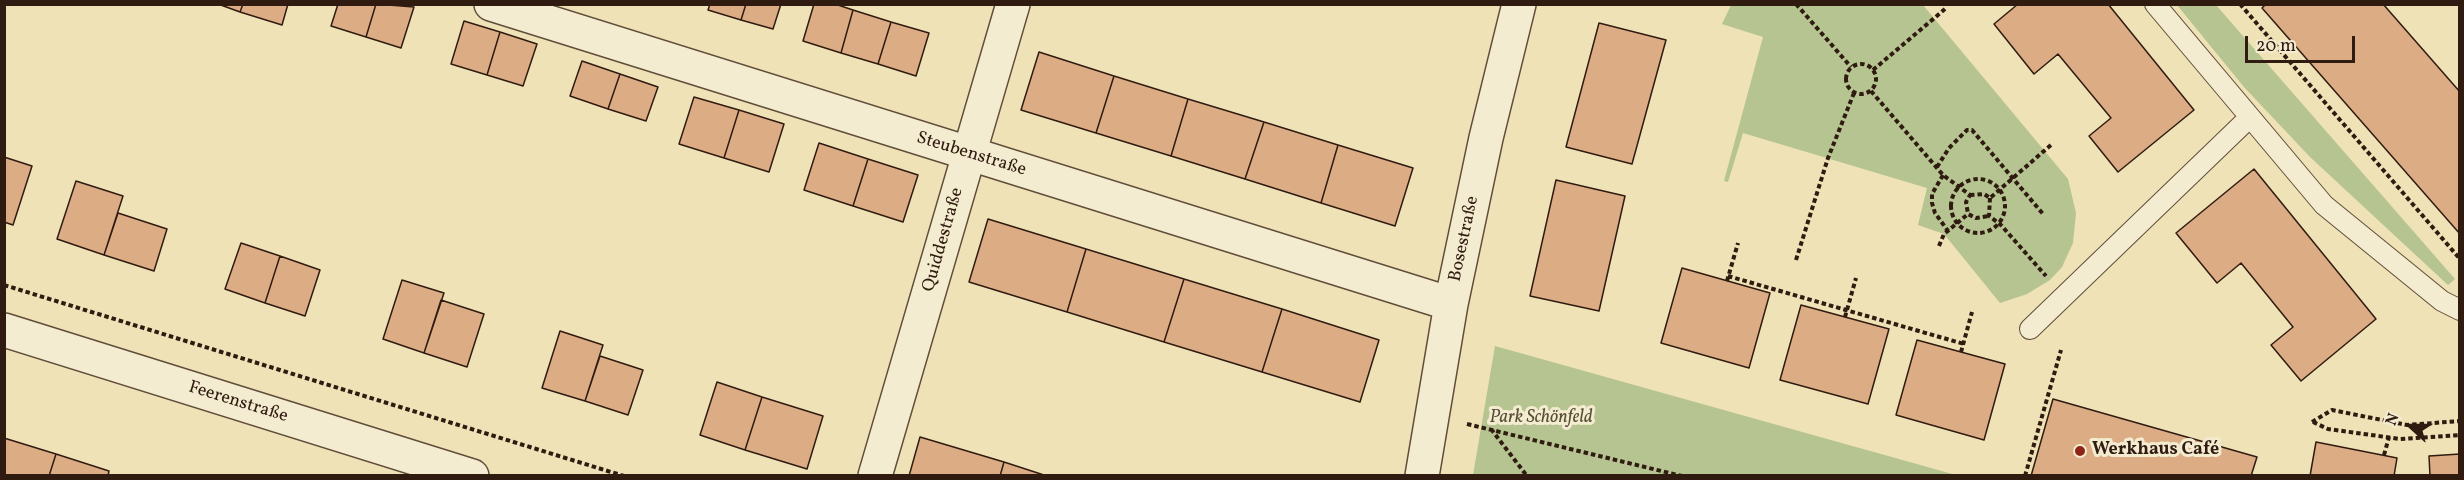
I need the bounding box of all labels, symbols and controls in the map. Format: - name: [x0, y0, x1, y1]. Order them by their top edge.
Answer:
- scale bar: [2248, 24, 2358, 62]
- text: 20 m: [2256, 34, 2296, 59]
- street label: Steubenstraße: [913, 128, 1029, 182]
- street label: Quiddestraße: [919, 185, 969, 295]
- street label: Bosestraße: [1445, 194, 1485, 284]
- street label: Feerenstraße: [186, 378, 290, 428]
- north arrow: [2380, 396, 2440, 456]
- park label: Park Schönfeld: [1489, 408, 1593, 430]
- text: N: [2381, 410, 2406, 429]
- place label: Werkhaus Café: [2092, 440, 2219, 462]
- marker: Werkhaus Café: [2073, 444, 2087, 458]

